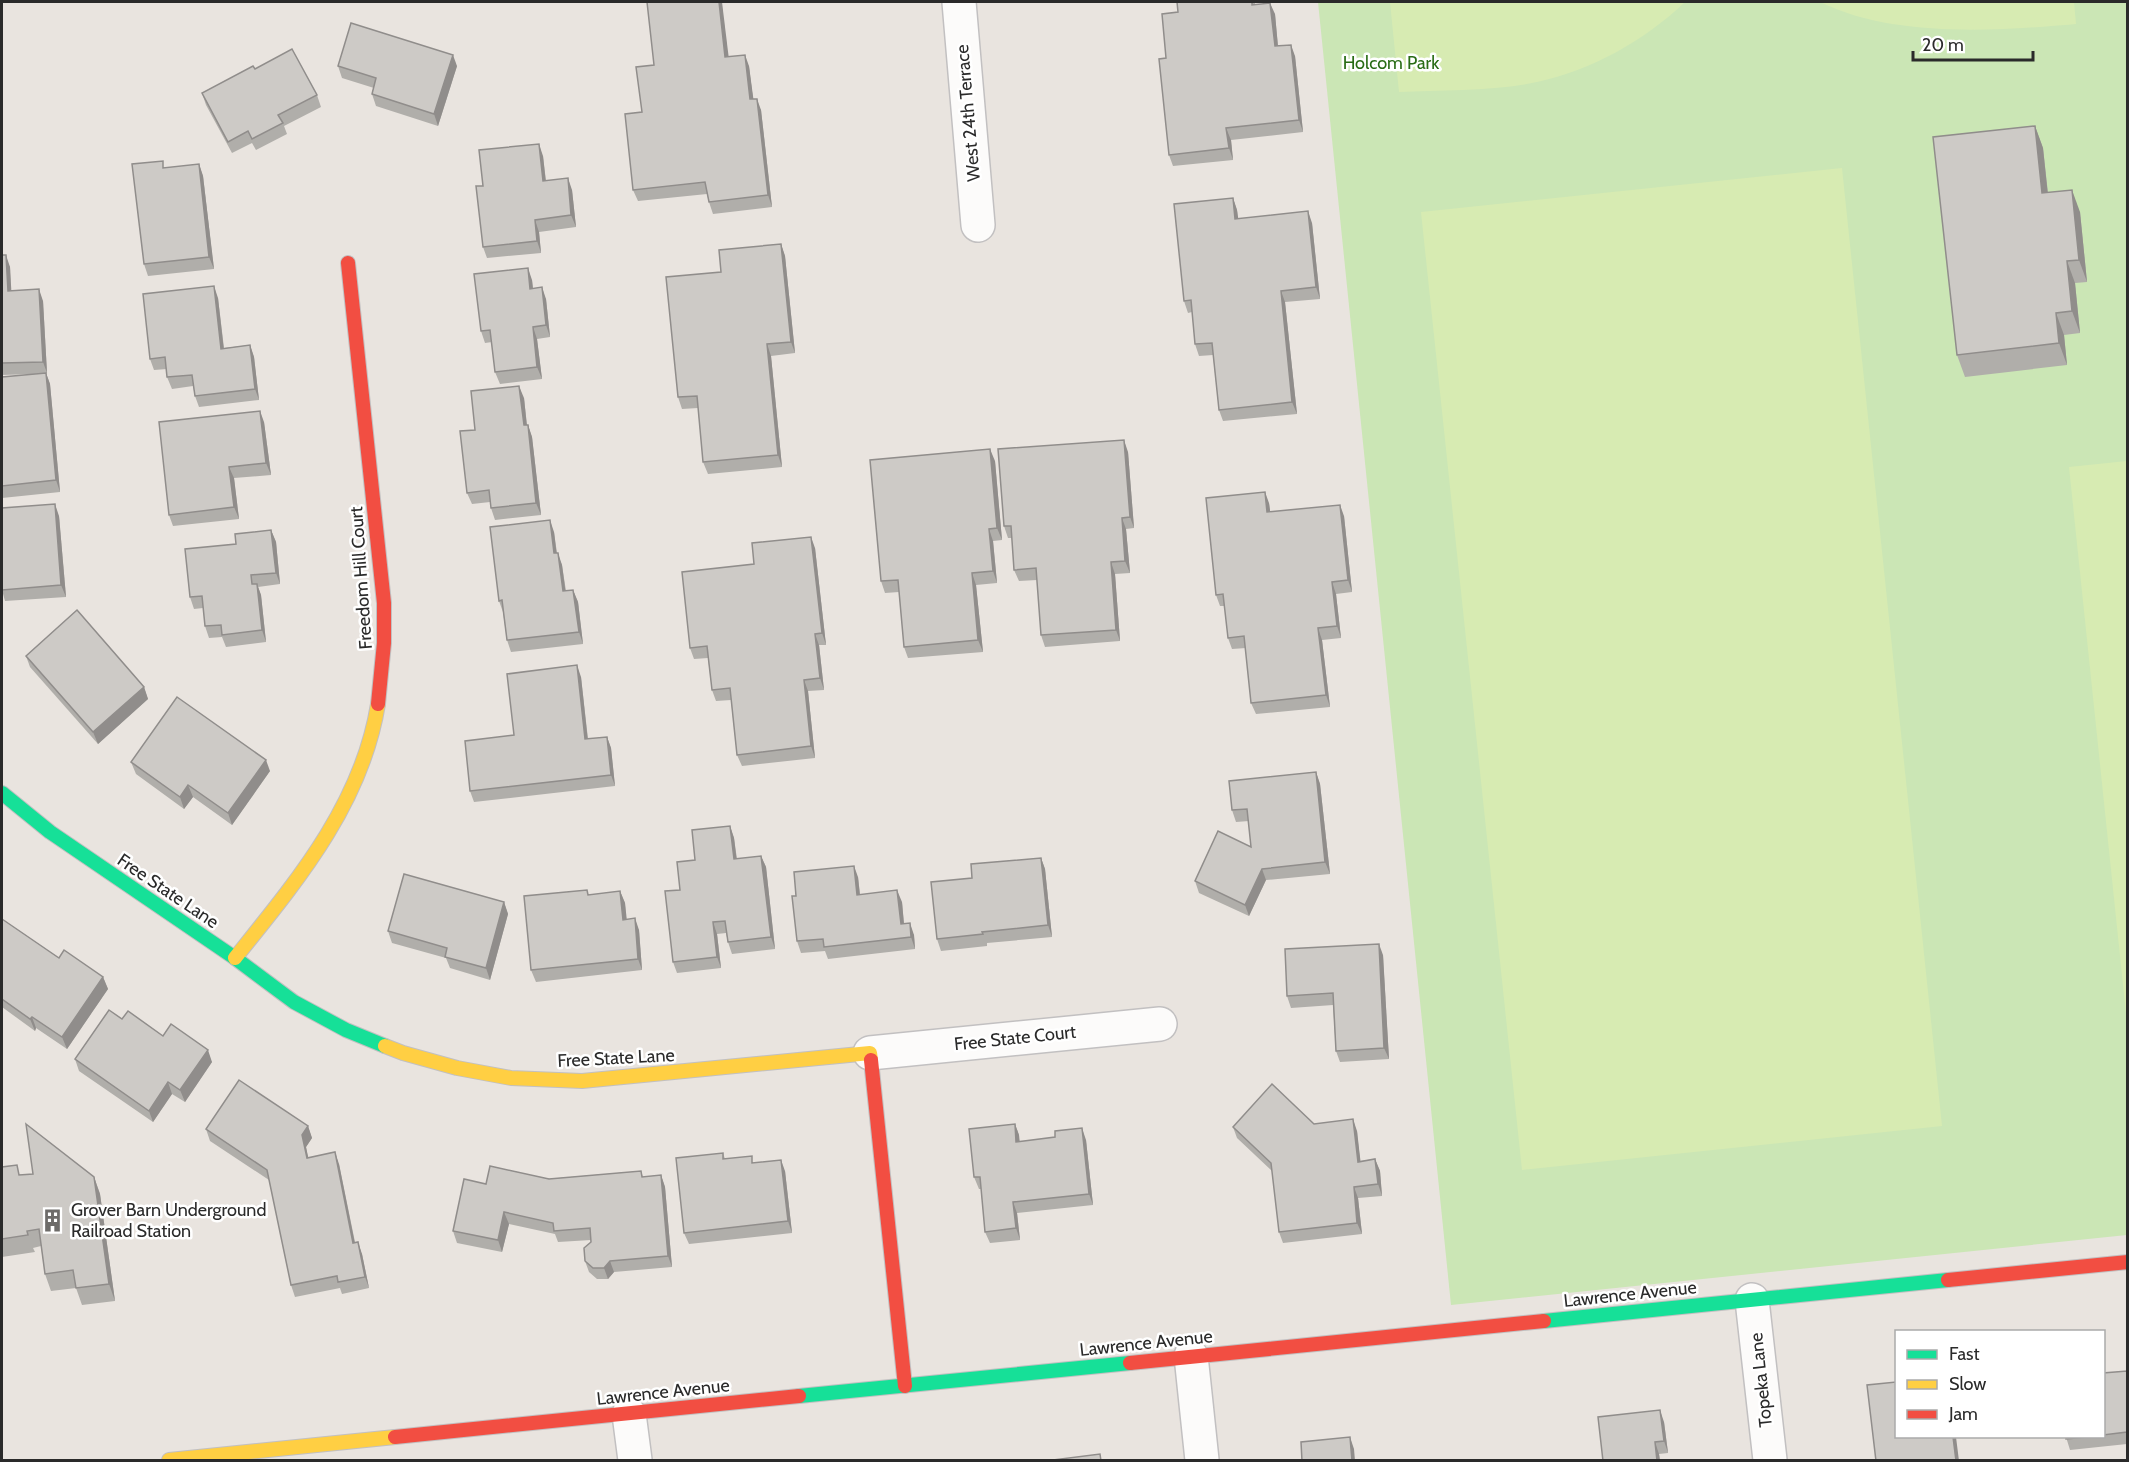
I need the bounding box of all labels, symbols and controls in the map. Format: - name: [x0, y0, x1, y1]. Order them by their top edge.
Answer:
- scale bar: [1913, 24, 2033, 62]
- text: 20 m: [1922, 34, 1964, 56]
- street label: West 24th Terrace: [951, 44, 985, 182]
- park label: Holcom Park: [1343, 52, 1440, 74]
- street label: Freedom Hill Court: [345, 506, 377, 650]
- street label: Free State Lane: [113, 849, 223, 933]
- street label: Free State Court: [953, 1021, 1077, 1055]
- street label: Free State Lane: [557, 1044, 675, 1072]
- place label: Grover Barn Underground Railroad Station: [71, 1199, 266, 1242]
- building icon: Grover Barn Underground Railroad Station: [40, 1207, 66, 1233]
- street label: Lawrence Avenue: [1562, 1276, 1698, 1312]
- street label: Lawrence Avenue: [1078, 1325, 1214, 1361]
- legend: [1895, 1330, 2105, 1438]
- street label: Topeka Lane: [1745, 1332, 1777, 1428]
- text: Fast: [1949, 1343, 1980, 1365]
- text: Slow: [1949, 1373, 1986, 1395]
- street label: Lawrence Avenue: [595, 1374, 731, 1410]
- text: Jam: [1948, 1403, 1978, 1425]

